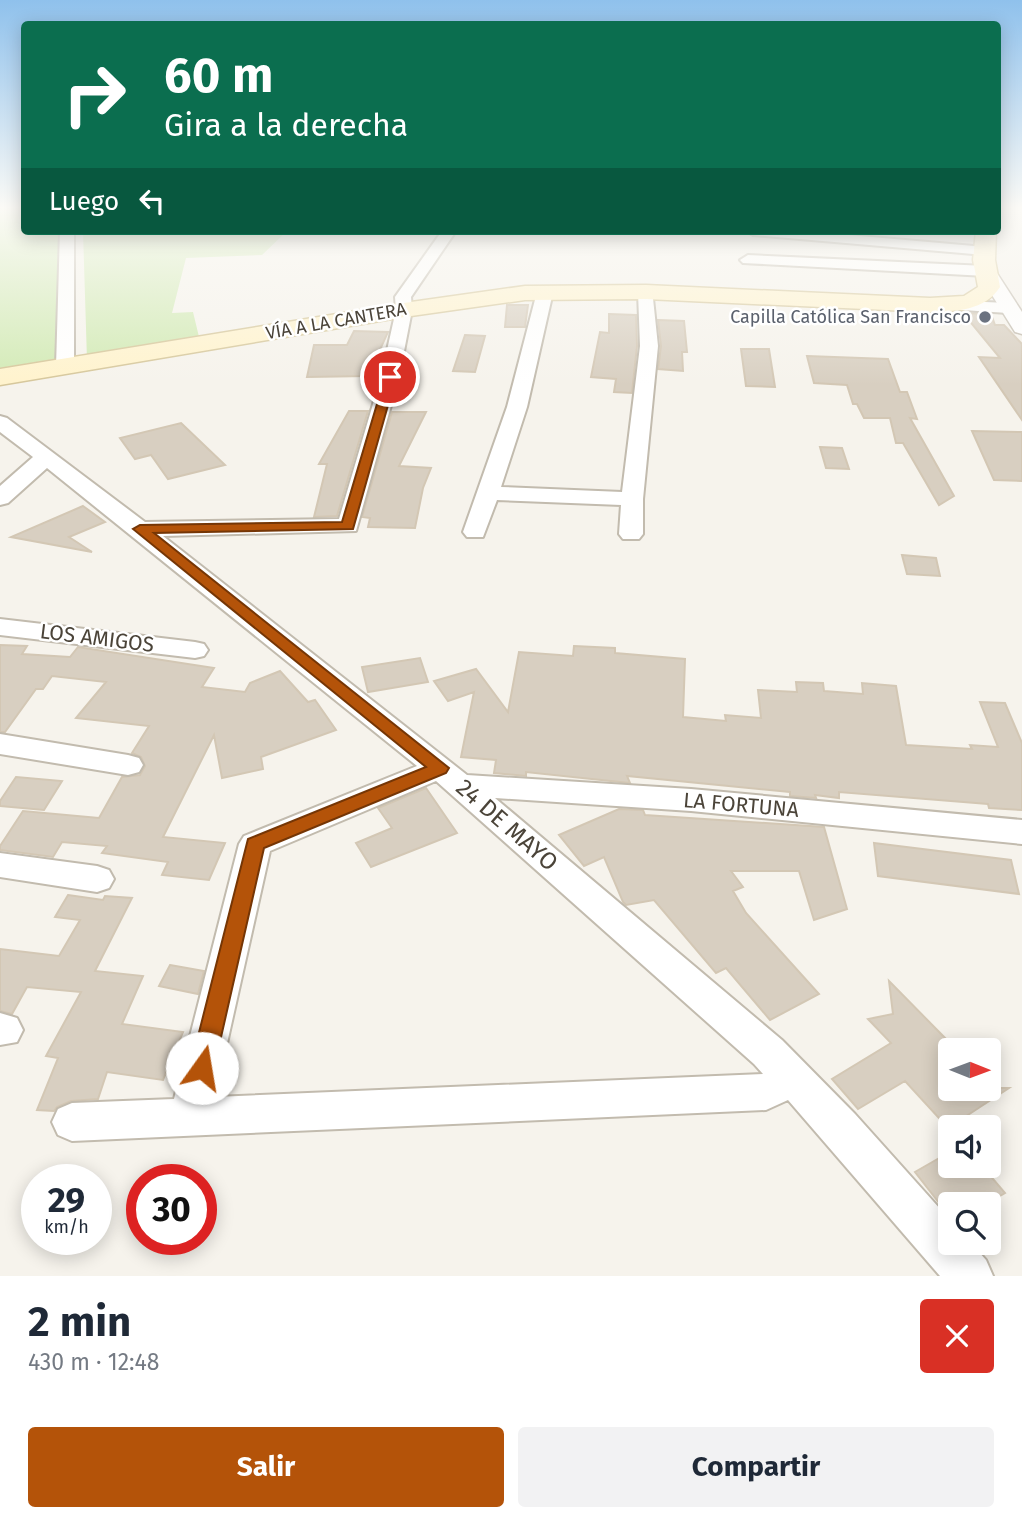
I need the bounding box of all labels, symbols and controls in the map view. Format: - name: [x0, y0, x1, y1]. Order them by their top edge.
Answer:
- text: 60 m: [164, 46, 273, 105]
- icon: right: [49, 49, 140, 140]
- text: Gira a la derecha: [164, 106, 408, 144]
- icon: left: [133, 182, 171, 220]
- text: Luego: [49, 186, 119, 217]
- street label: VÍA A LA CANTERA: [264, 297, 409, 344]
- place label: Capilla Católica San Francisco: [730, 306, 971, 328]
- marker: Capilla Católica San Francisco: [977, 309, 993, 325]
- pin: [360, 347, 420, 407]
- icon: arrive: [371, 358, 409, 396]
- street label: LOS AMIGOS: [38, 618, 156, 658]
- street label: 24 DE MAYO: [451, 773, 563, 877]
- street label: LA FORTUNA: [682, 787, 800, 823]
- position arrow: [165, 1031, 239, 1105]
- north arrow: [938, 1038, 1001, 1101]
- map controls: [938, 1038, 1001, 1255]
- button: sound: [938, 1115, 1001, 1178]
- speed limit sign: 30: [126, 1164, 217, 1255]
- text: 29: [48, 1179, 85, 1221]
- button: search: [938, 1192, 1001, 1255]
- text: km/h: [44, 1216, 89, 1238]
- text: 2 min: [28, 1297, 131, 1347]
- button: close: [920, 1299, 994, 1373]
- text: 430 m · 12:48: [28, 1348, 159, 1376]
- button: Salir: [28, 1427, 504, 1507]
- button: Compartir: [518, 1427, 994, 1507]

